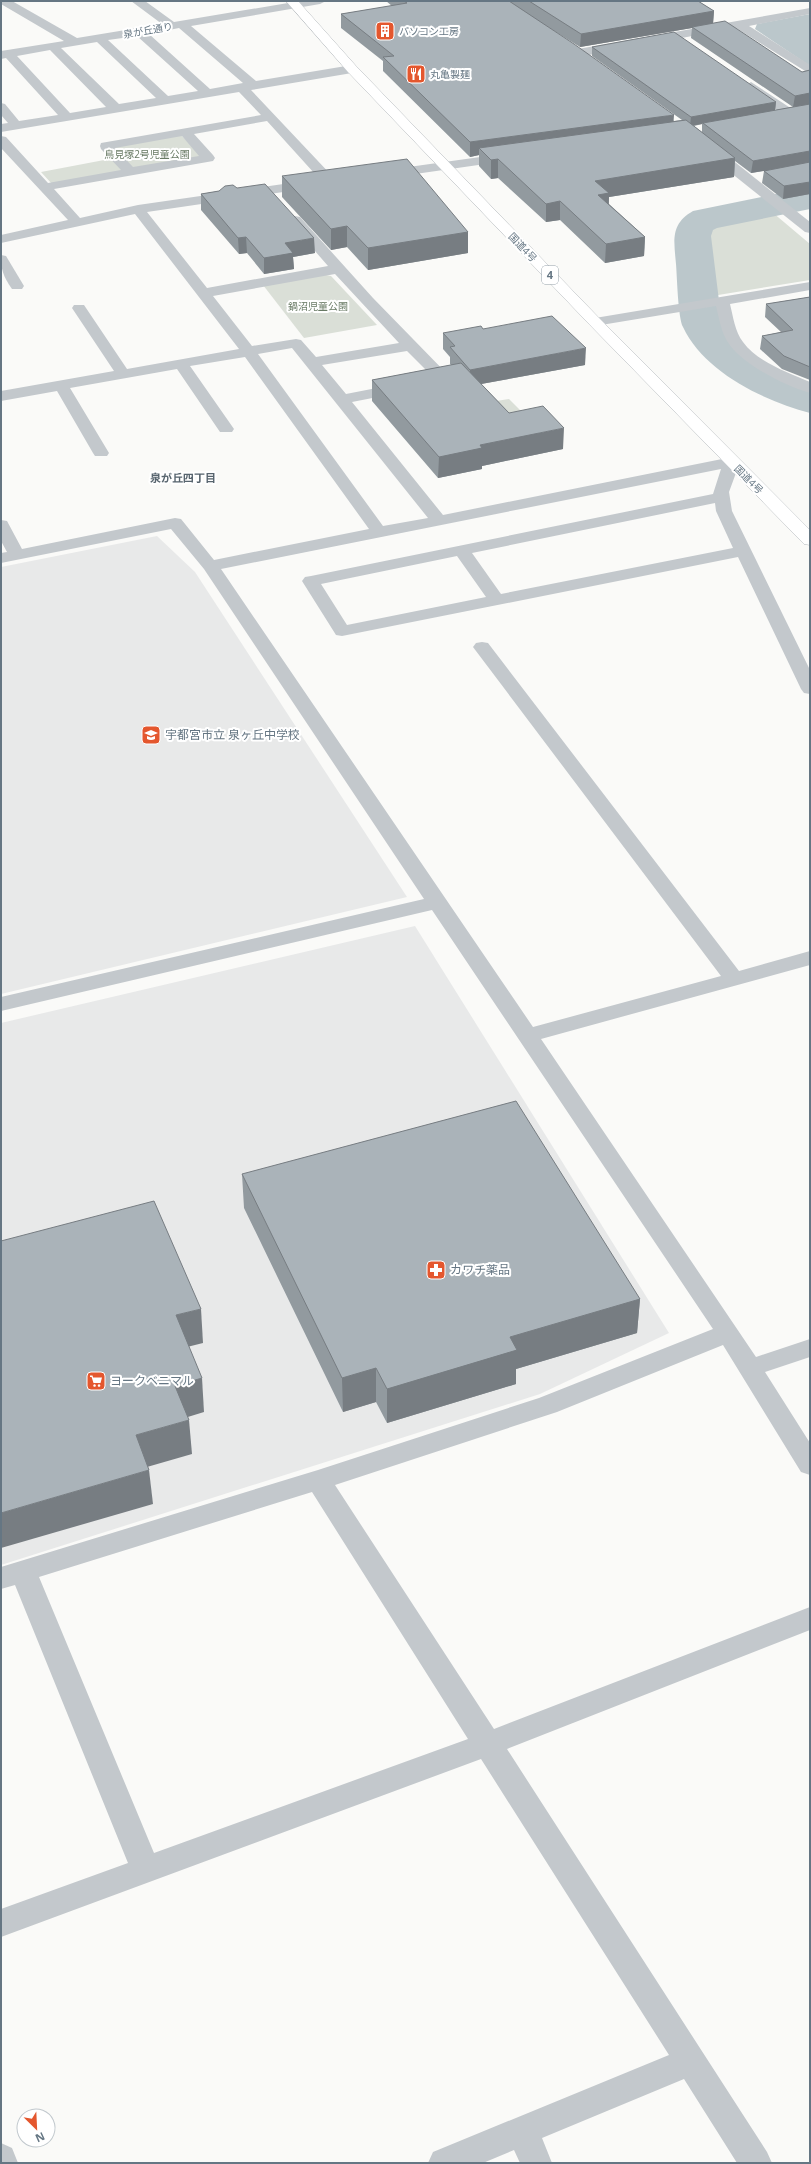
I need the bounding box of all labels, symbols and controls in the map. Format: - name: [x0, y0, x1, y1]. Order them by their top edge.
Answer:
- street label: 泉が丘通り: [122, 19, 174, 41]
- building icon: パソコン工房: [374, 20, 396, 42]
- place label: パソコン工房: [399, 24, 459, 38]
- restaurant icon: 丸亀製麺: [405, 63, 427, 85]
- place label: 丸亀製麺: [430, 67, 470, 81]
- park label: 鳥見塚2号児童公園: [104, 147, 190, 161]
- street label: 国道4号: [506, 229, 540, 265]
- road number: 4: [542, 266, 558, 284]
- park label: 鍋沼児童公園: [288, 299, 348, 313]
- street label: 国道4号: [731, 461, 767, 497]
- district label: 泉が丘四丁目: [150, 470, 216, 485]
- school or university icon: 宇都宮市立 泉ヶ丘中学校: [140, 724, 162, 746]
- place label: 宇都宮市立 泉ヶ丘中学校: [165, 726, 300, 743]
- pharmacy icon: カワチ薬品: [425, 1259, 447, 1281]
- place label: カワチ薬品: [450, 1261, 510, 1278]
- supermarket icon: ヨークベニマル: [85, 1370, 107, 1392]
- place label: ヨークベニマル: [110, 1372, 194, 1389]
- north arrow: [16, 2108, 56, 2148]
- text: N: [33, 2129, 47, 2146]

